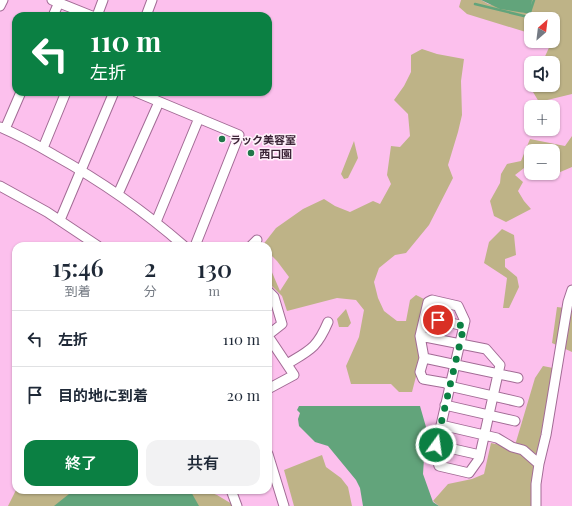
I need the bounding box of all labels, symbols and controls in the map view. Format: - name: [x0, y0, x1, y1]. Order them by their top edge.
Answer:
- north arrow: [524, 12, 560, 48]
- map controls: [524, 12, 560, 180]
- text: 110 m: [90, 22, 161, 59]
- icon: left: [24, 28, 76, 80]
- button: sound: [524, 56, 560, 92]
- text: 左折: [90, 60, 126, 84]
- button: +: [524, 100, 560, 136]
- place label: ラック美容室: [230, 132, 296, 147]
- marker: ラック美容室: [217, 134, 227, 144]
- button: −: [524, 144, 560, 180]
- place label: 西口園: [259, 146, 292, 161]
- marker: 西口園: [246, 148, 256, 158]
- text: 15:46: [52, 251, 104, 283]
- text: 2: [144, 251, 156, 283]
- text: 130: [197, 252, 232, 284]
- text: 到着: [65, 282, 91, 299]
- text: 分: [144, 282, 157, 299]
- text: m: [209, 282, 220, 299]
- pin: [421, 303, 455, 337]
- icon: arrive: [427, 309, 449, 331]
- icon: left: [24, 328, 46, 350]
- text: 左折: [58, 329, 88, 349]
- text: 110 m: [223, 329, 260, 349]
- icon: arrive: [24, 384, 46, 406]
- text: 目的地に到着: [58, 385, 148, 405]
- text: 20 m: [227, 385, 260, 405]
- position arrow: [415, 424, 457, 466]
- button: 終了: [24, 440, 138, 486]
- button: 共有: [146, 440, 260, 486]

